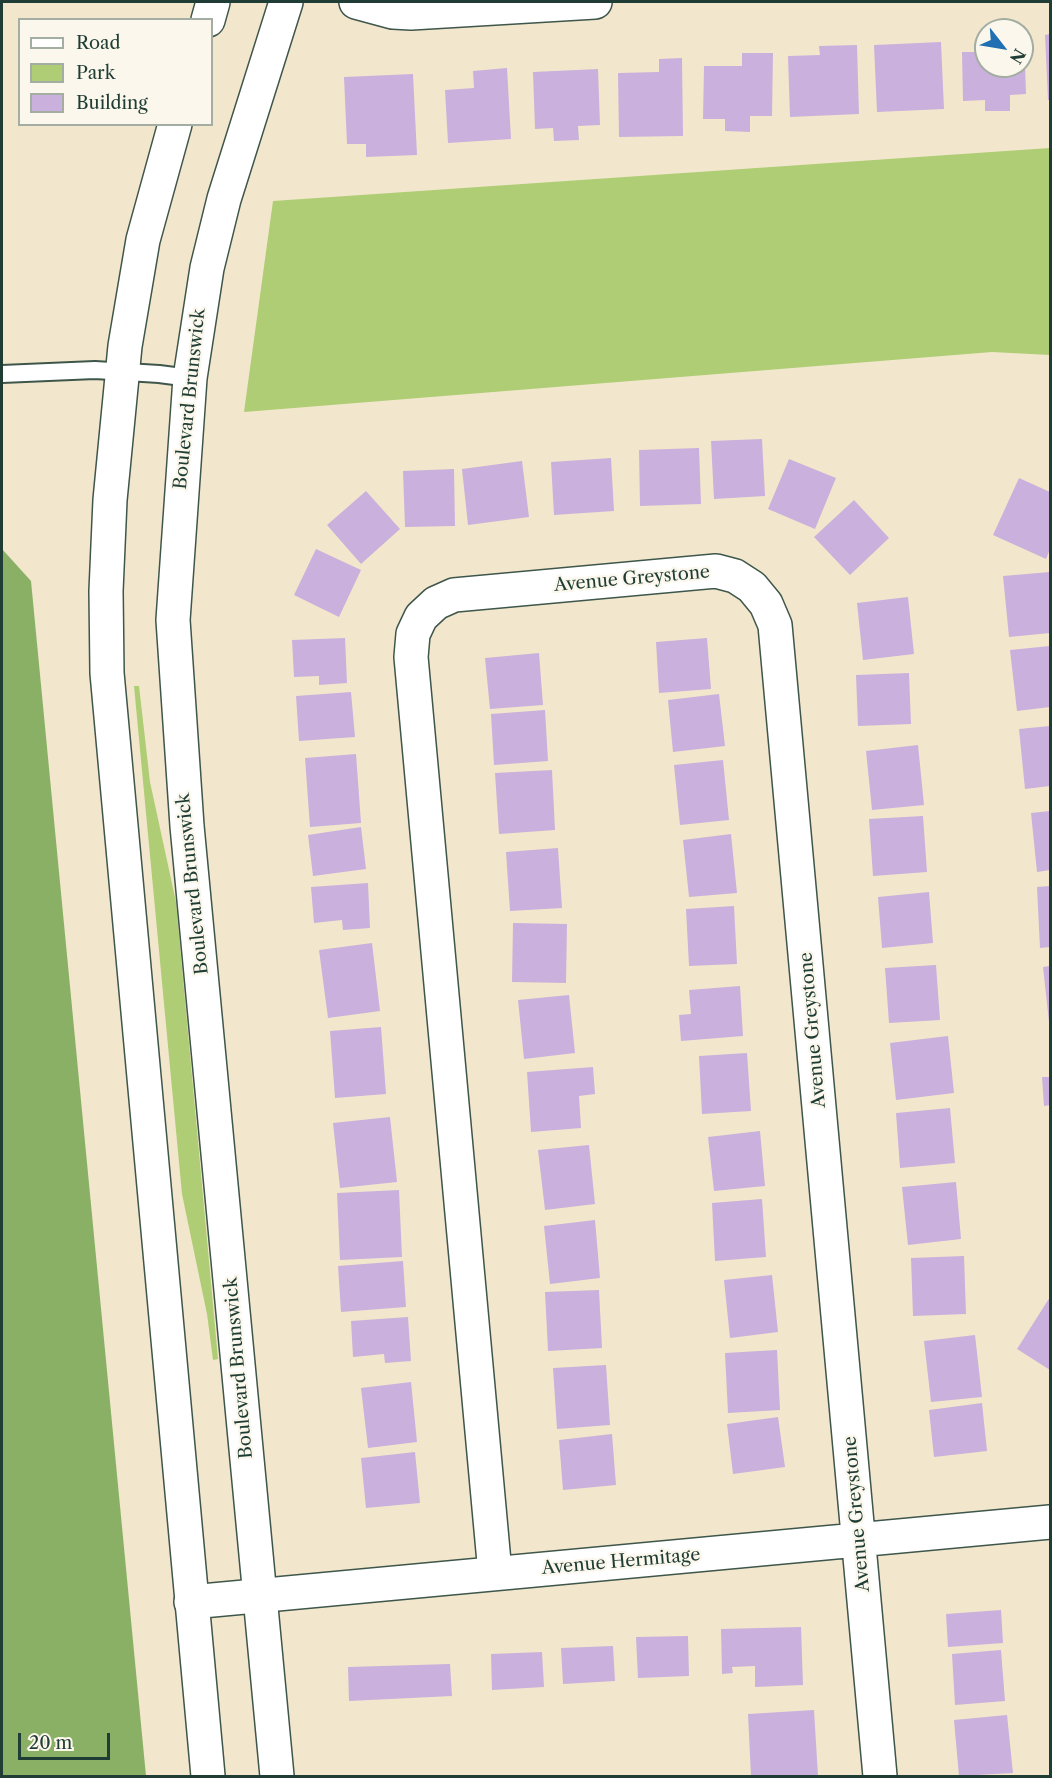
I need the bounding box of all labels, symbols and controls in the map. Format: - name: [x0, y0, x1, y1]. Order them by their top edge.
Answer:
- legend: [18, 18, 213, 126]
- north arrow: [974, 18, 1034, 78]
- text: Road: [76, 32, 121, 54]
- text: N: [1006, 45, 1030, 67]
- text: Park: [76, 62, 115, 84]
- text: Building: [76, 92, 148, 114]
- street label: Boulevard Brunswick: [170, 307, 210, 491]
- street label: Avenue Greystone: [553, 561, 711, 597]
- street label: Boulevard Brunswick: [173, 792, 213, 976]
- street label: Avenue Greystone: [795, 951, 831, 1109]
- street label: Boulevard Brunswick: [220, 1276, 258, 1460]
- street label: Avenue Greystone: [839, 1435, 875, 1593]
- street label: Avenue Hermitage: [541, 1544, 701, 1580]
- scale bar: [21, 1721, 112, 1759]
- text: 20 m: [29, 1732, 72, 1754]

